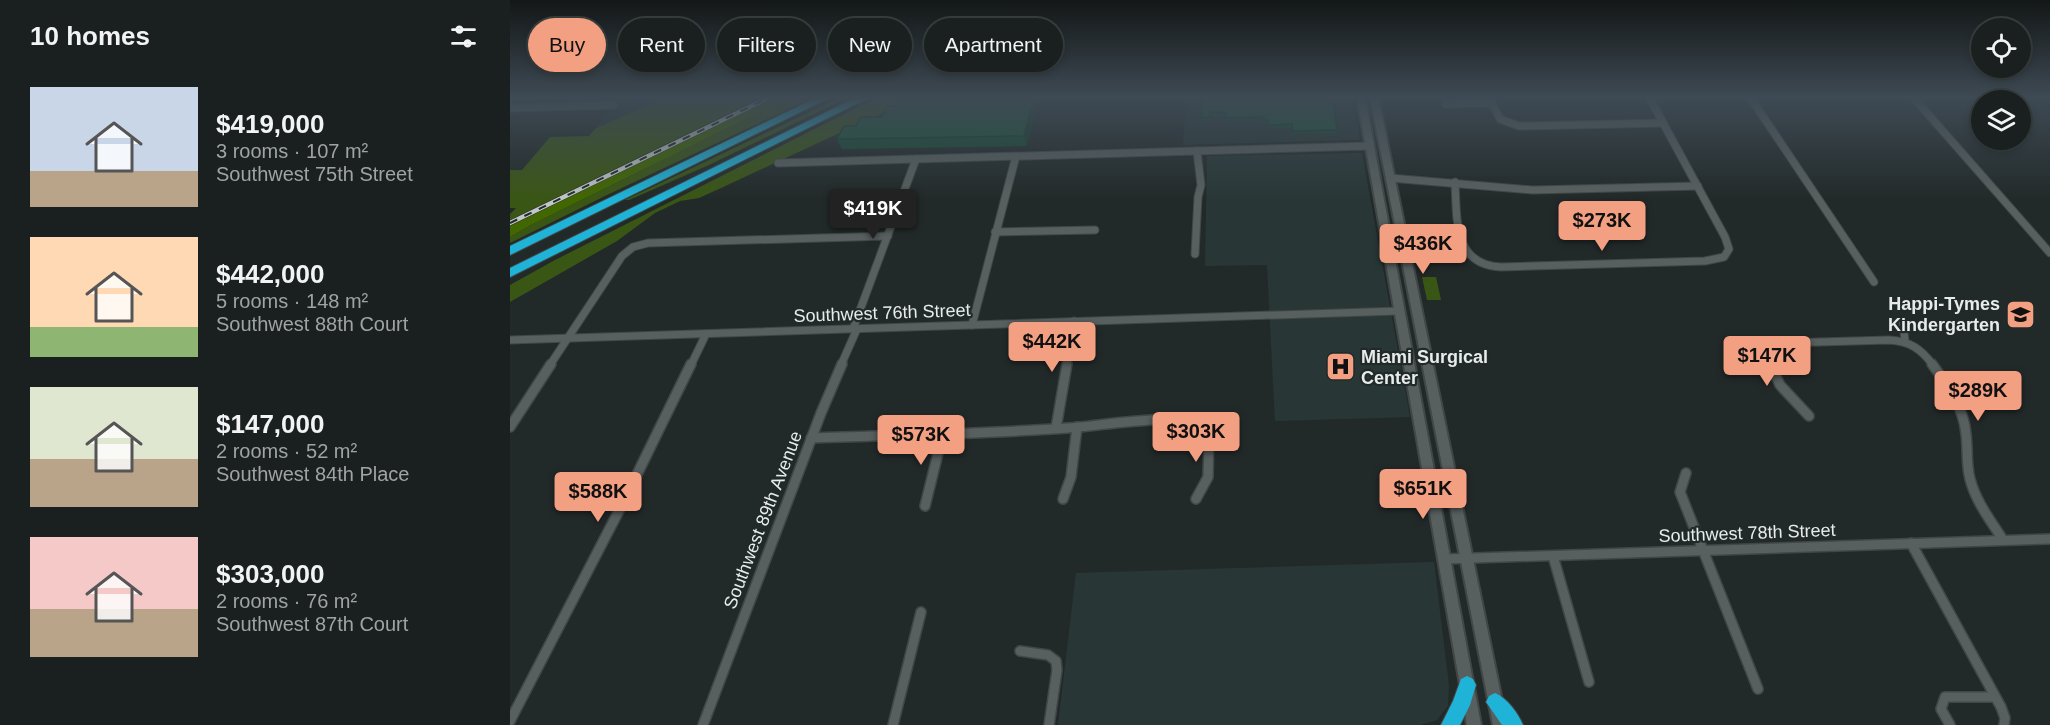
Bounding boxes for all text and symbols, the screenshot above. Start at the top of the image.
chip: Buy [528,18,606,72]
chip: Rent [618,18,705,72]
chip: Filters [717,18,816,72]
chip: New [828,18,912,72]
chip: Apartment [924,18,1063,72]
map controls [1971,18,2031,150]
button: locate [1971,18,2031,78]
icon: filters [447,20,480,53]
text: 10 homes [30,21,150,51]
button: layers [1971,90,2031,150]
text: $419,000 [216,109,324,139]
icon: home [78,111,150,183]
text: 3 rooms · 107 m² [216,140,368,162]
text: Southwest 75th Street [216,163,413,185]
pin: $419K [831,189,915,240]
text: $419K [844,197,902,219]
pin: $273K [1560,201,1644,252]
text: $273K [1573,209,1631,231]
pin: $436K [1381,224,1465,275]
text: $436K [1394,232,1452,254]
text: $442,000 [216,259,324,289]
icon: home [78,261,150,333]
text: 5 rooms · 148 m² [216,290,368,312]
place label: Happi-Tymes Kindergarten [1888,294,2000,335]
school or university icon: Happi-Tymes Kindergarten [2005,298,2037,330]
street label: Southwest 76th Street [793,300,971,326]
text: Southwest 88th Court [216,313,408,335]
pin: $442K [1010,322,1094,373]
text: $442K [1023,330,1081,352]
pin: $147K [1725,336,1809,387]
text: $147K [1738,344,1796,366]
place label: Miami Surgical Center [1361,347,1488,388]
hospital icon: Miami Surgical Center [1324,351,1356,383]
pin: $289K [1936,371,2020,422]
text: $289K [1949,379,2007,401]
text: $147,000 [216,409,324,439]
icon: home [78,411,150,483]
pin: $303K [1154,412,1238,463]
pin: $573K [879,415,963,466]
text: $303K [1167,420,1225,442]
text: $573K [892,423,950,445]
street label: Southwest 89th Avenue [720,428,806,612]
text: 2 rooms · 52 m² [216,440,357,462]
text: Southwest 84th Place [216,463,409,485]
pin: $651K [1381,469,1465,520]
pin: $588K [556,472,640,523]
text: $651K [1394,477,1452,499]
text: $588K [569,480,627,502]
street label: Southwest 78th Street [1658,520,1836,546]
text: $303,000 [216,559,324,589]
icon: home [78,561,150,633]
text: 2 rooms · 76 m² [216,590,357,612]
text: Southwest 87th Court [216,613,408,635]

